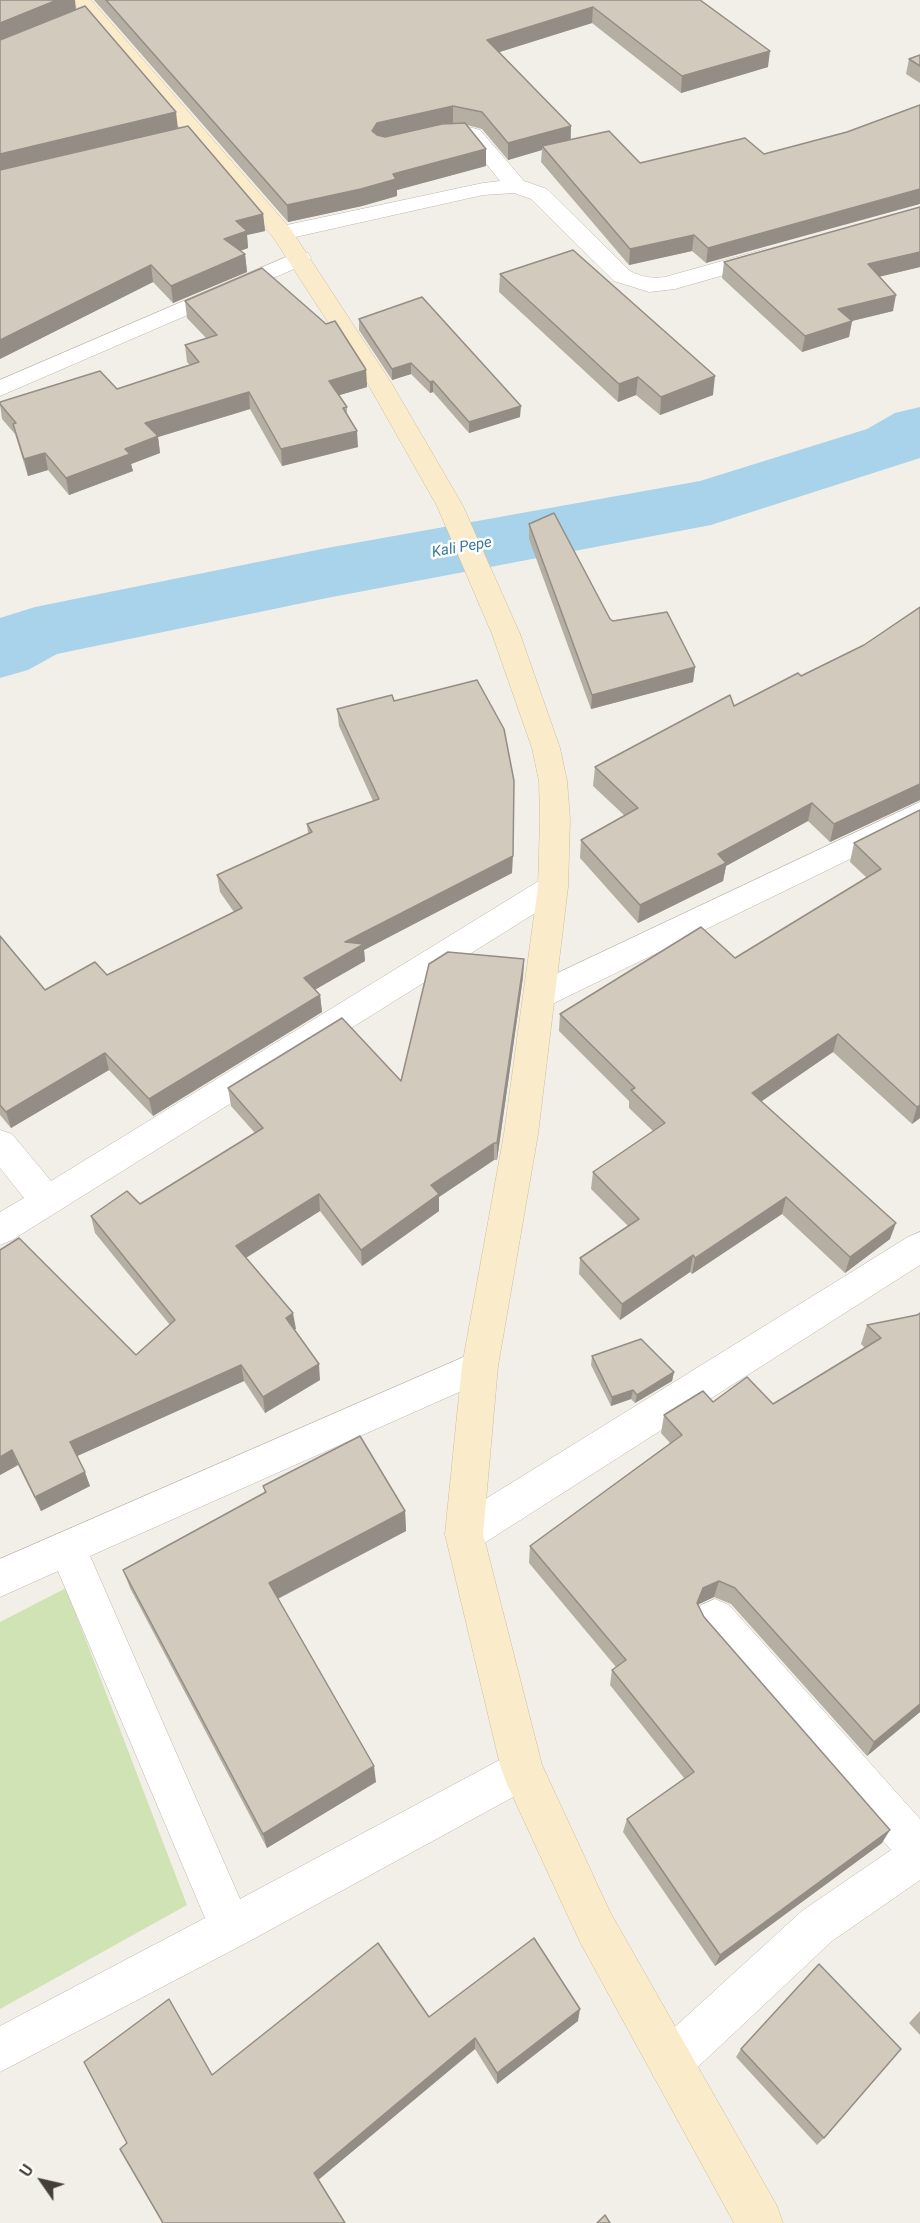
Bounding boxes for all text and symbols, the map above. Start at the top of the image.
water label: Kali Pepe [431,534,493,562]
north arrow [12,2151,72,2211]
text: U [16,2161,37,2180]

